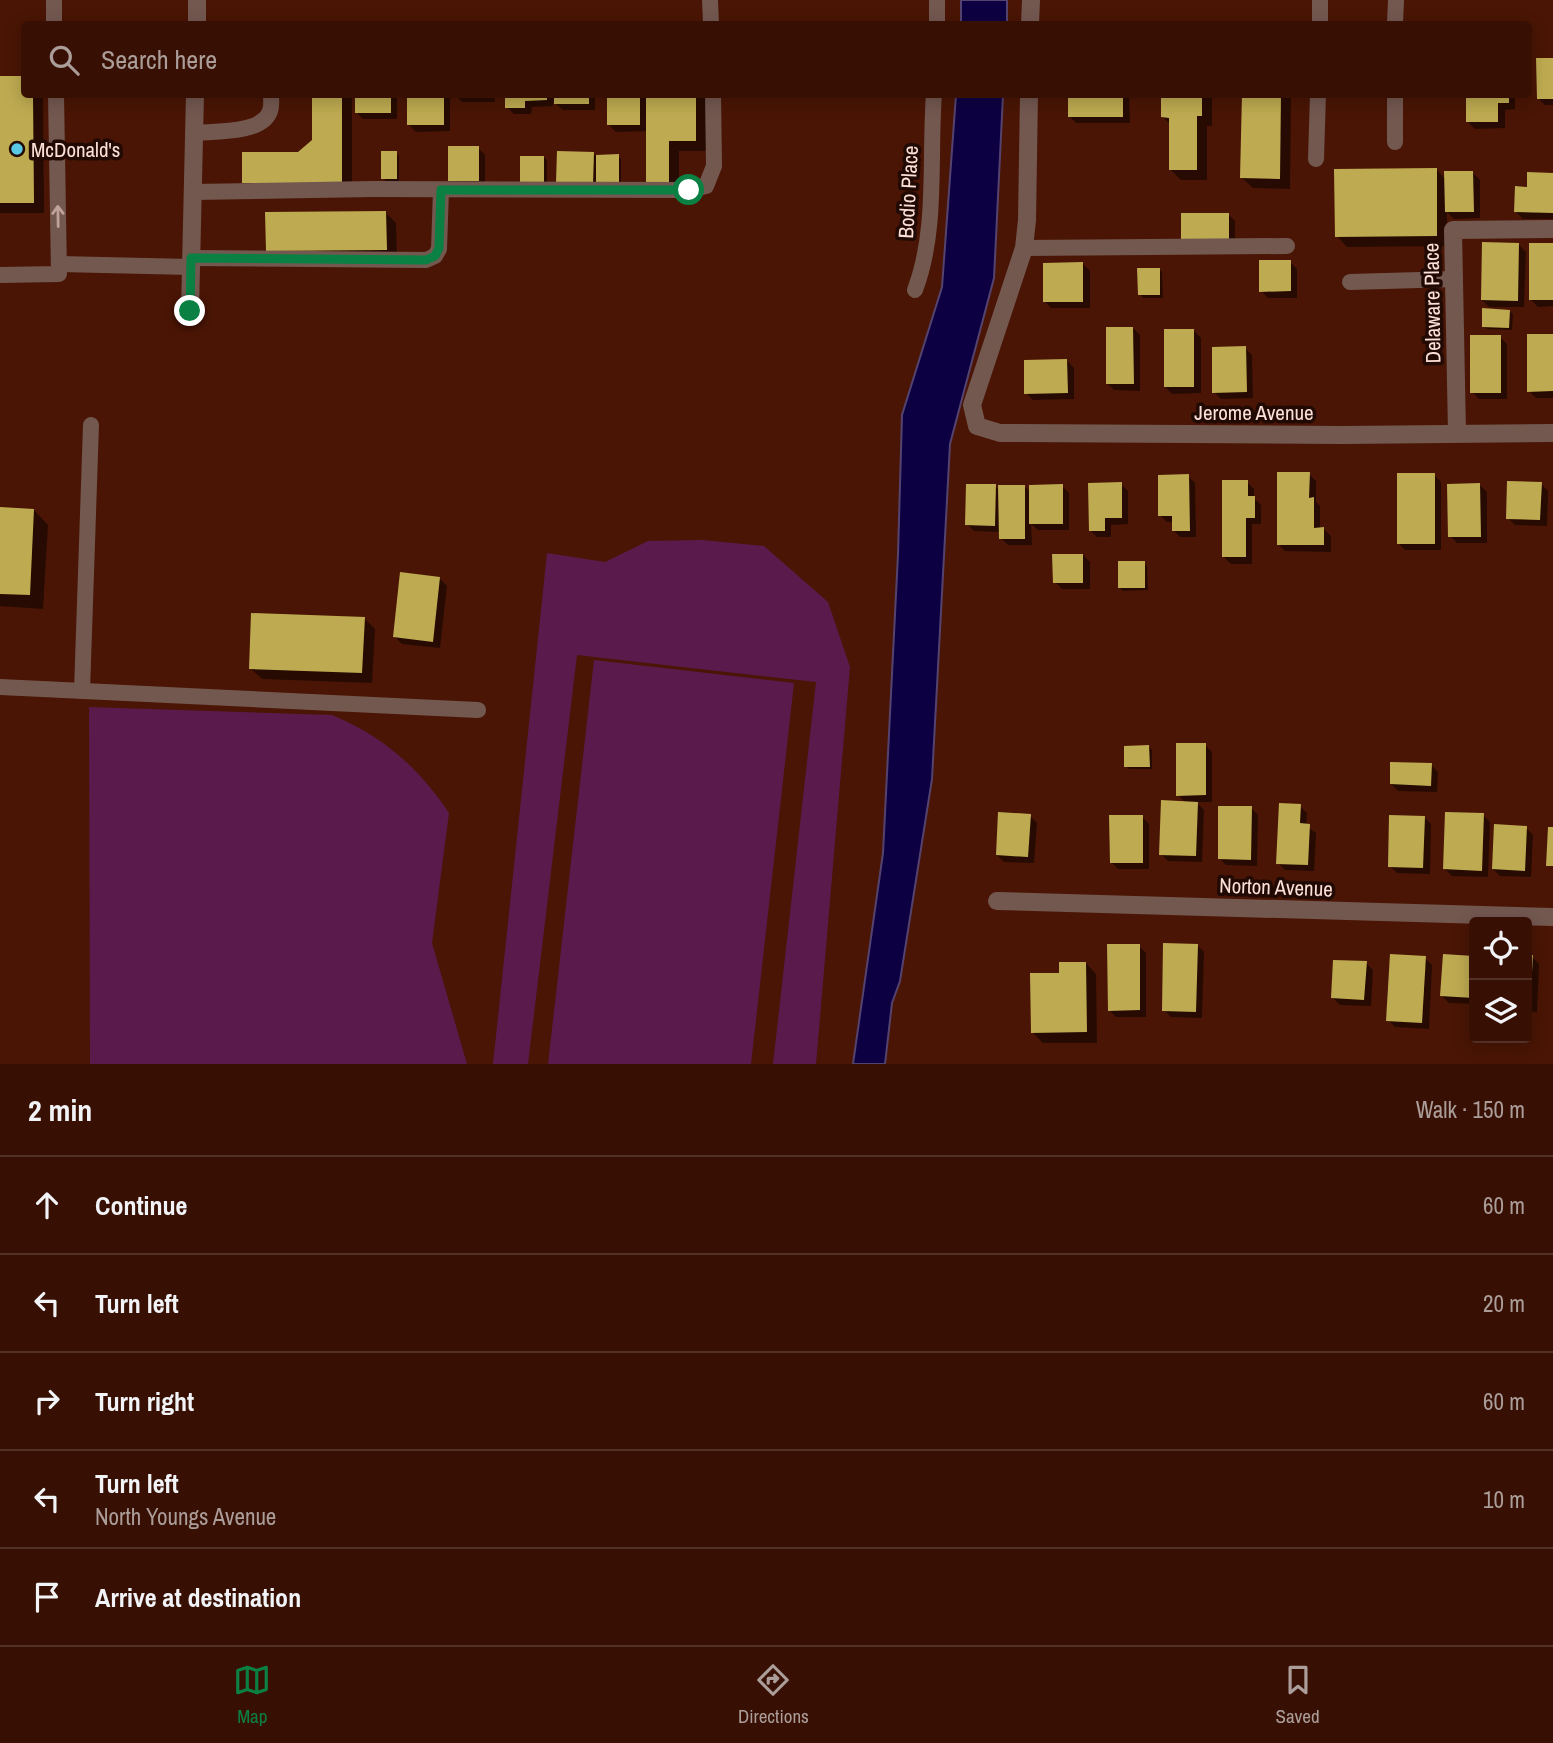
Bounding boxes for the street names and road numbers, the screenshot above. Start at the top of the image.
street label: Bodio Place [891,145,925,239]
street label: Delaware Place [1416,242,1448,364]
street label: Jerome Avenue [1194,398,1314,427]
street label: Norton Avenue [1219,871,1333,903]

